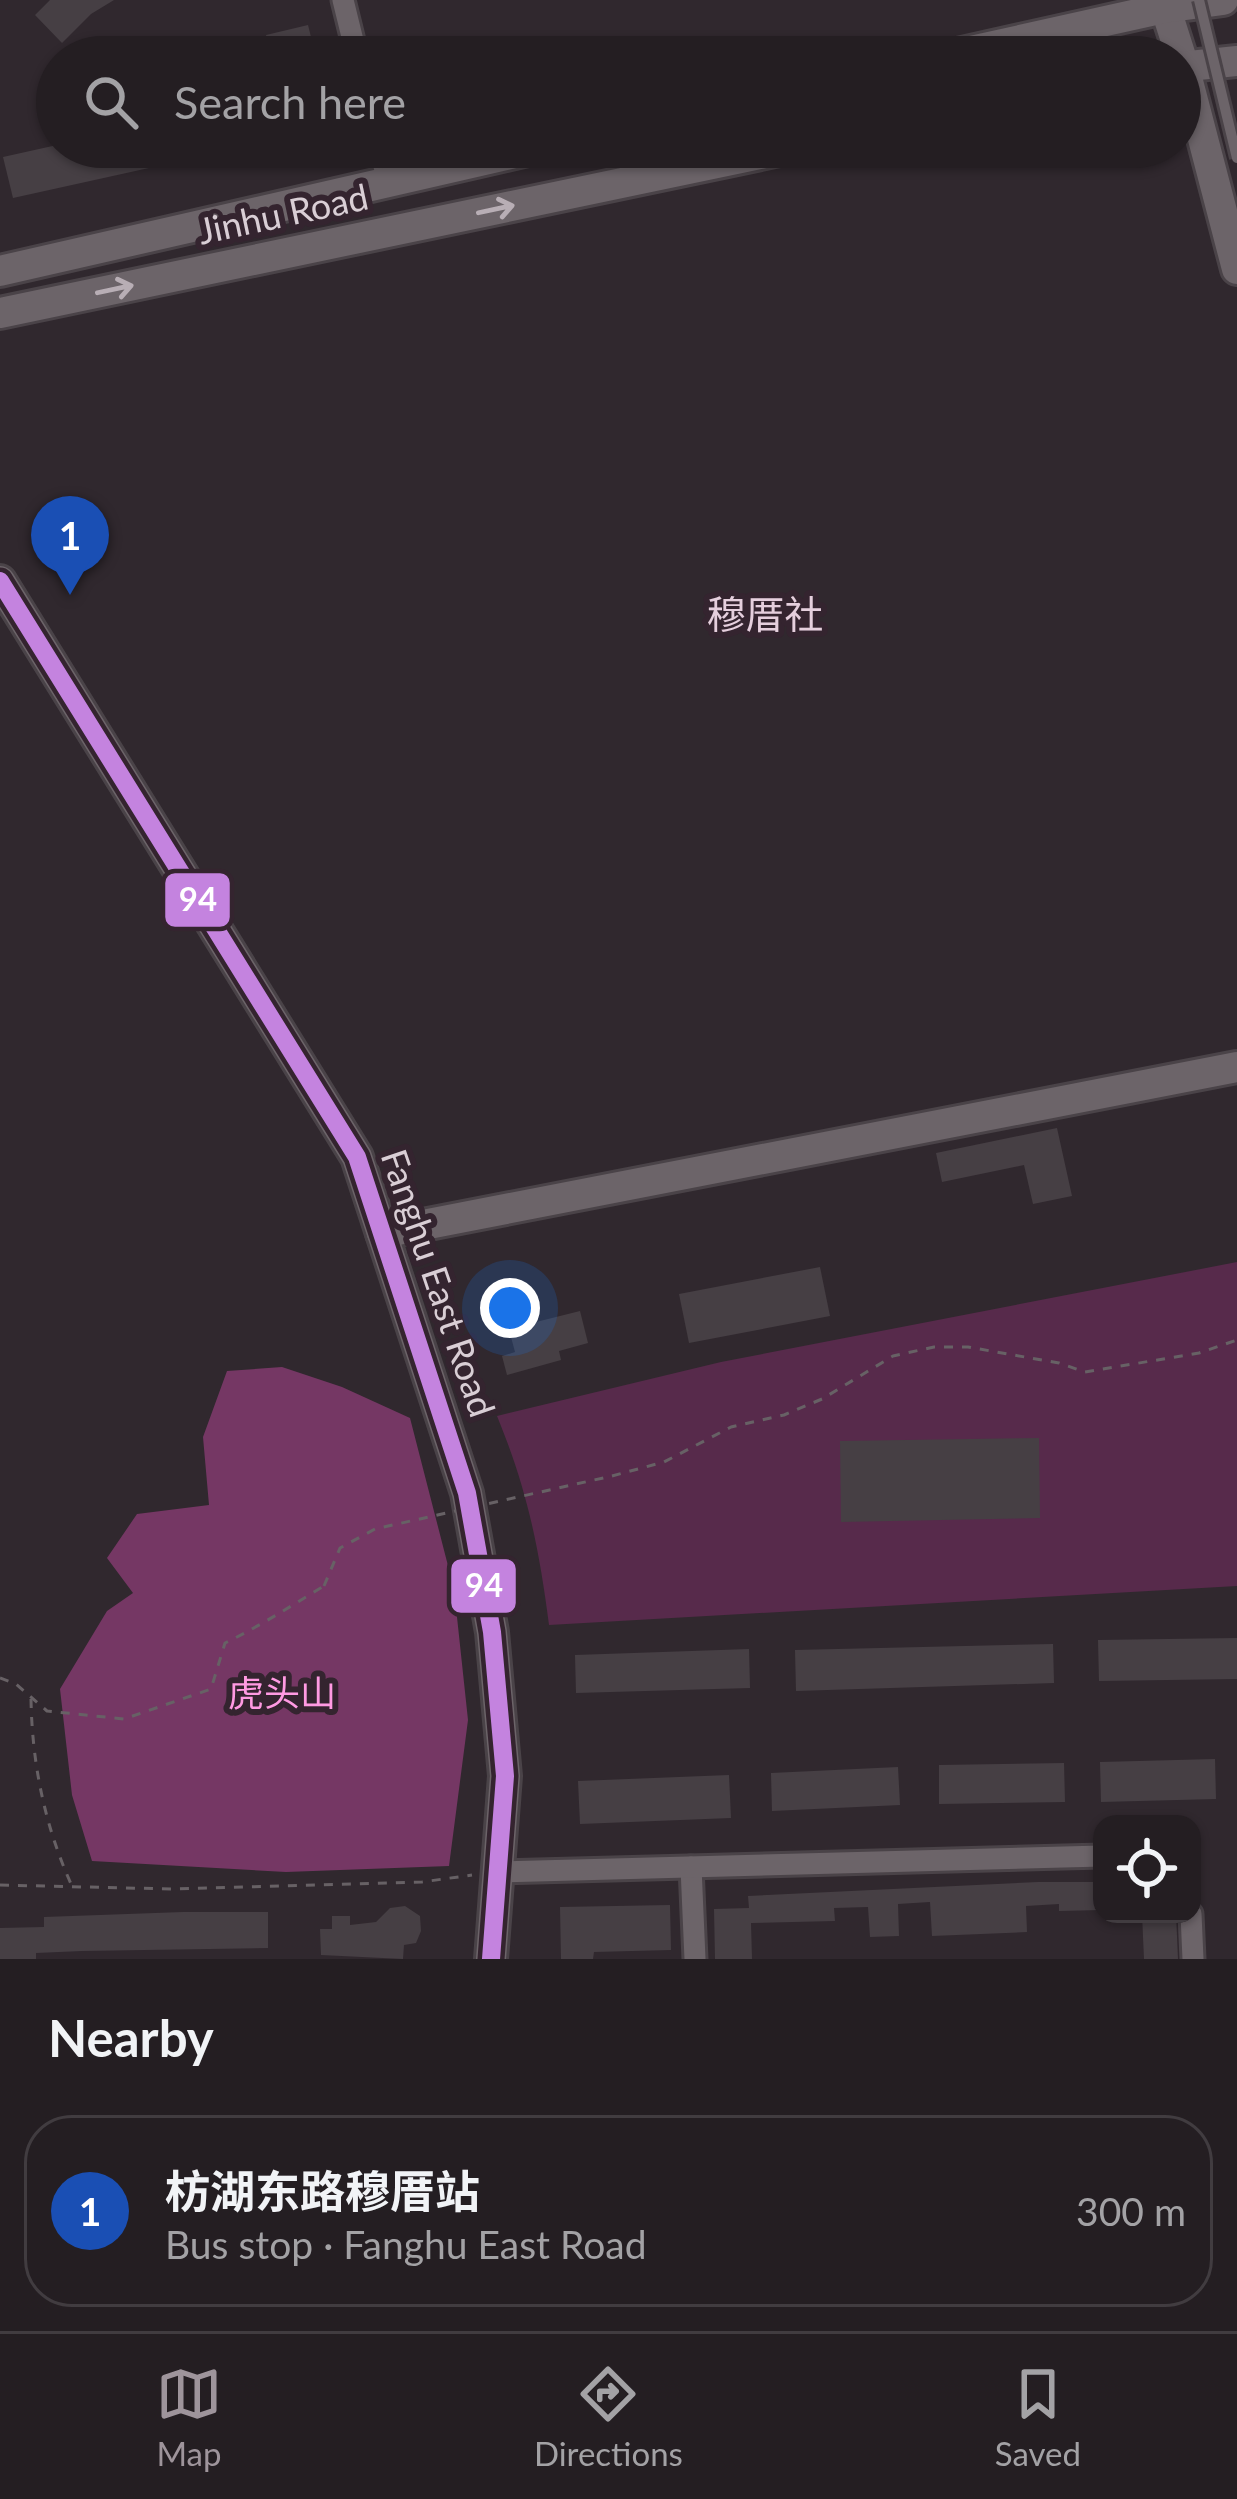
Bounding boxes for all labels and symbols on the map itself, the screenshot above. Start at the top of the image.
street label: Jinhu Road [194,174,372,253]
one-way arrow [476,197,515,219]
one-way arrow [95,276,133,299]
pin: 1 [31,496,109,595]
district label: 穆厝社 [706,591,824,637]
line badge: 94 [163,871,232,929]
text: 94 [179,878,217,918]
street label: Fanghu East Road [373,1143,505,1422]
your location [480,1278,540,1338]
line badge: 94 [449,1557,518,1615]
text: 94 [465,1564,503,1604]
park label: 虎头山 [228,1670,336,1714]

